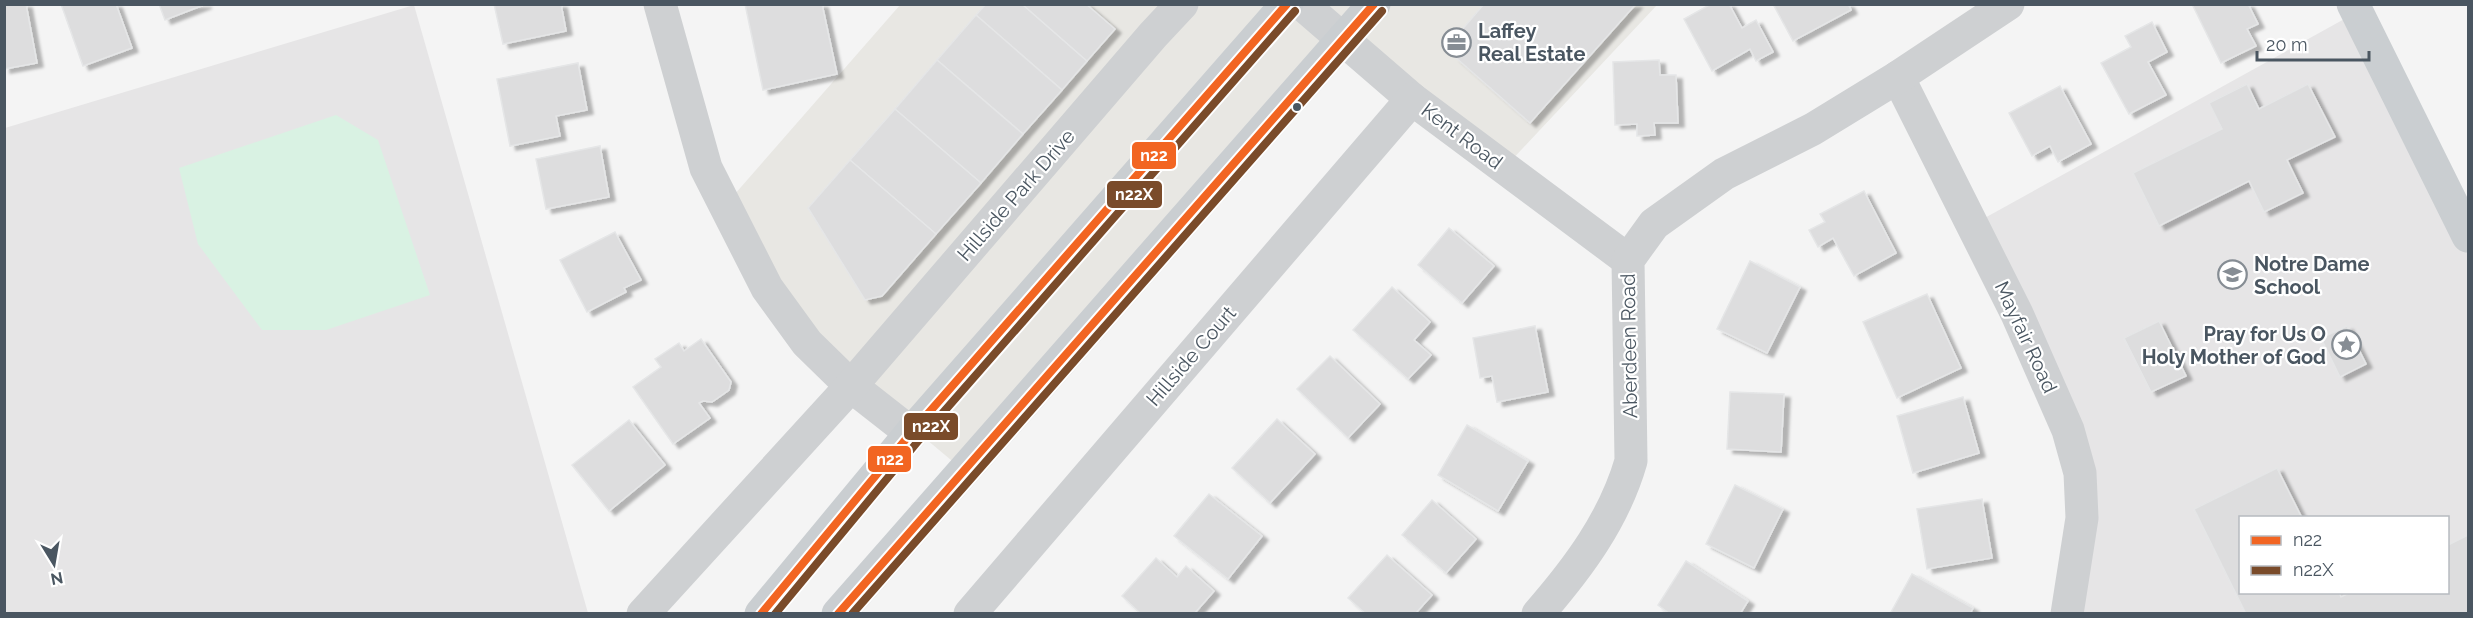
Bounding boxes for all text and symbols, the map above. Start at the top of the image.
place label: Laffey Real Estate [1478,19,1585,66]
scale bar [2257,24,2370,62]
office icon: Laffey Real Estate [1441,26,1473,58]
text: 20 m [2266,34,2308,55]
street label: Kent Road [1417,98,1507,174]
unlabelled marker [1291,101,1303,113]
street label: Hillside Park Drive [952,124,1080,266]
line badge: n22 [1131,141,1177,170]
text: n22 [1140,146,1168,165]
line badge: n22X [1106,180,1163,209]
text: n22X [1115,185,1154,204]
place label: Notre Dame School [2254,252,2369,299]
school or university icon: Notre Dame School [2217,259,2249,291]
street label: Aberdeen Road [1616,273,1642,419]
street label: Mayfair Road [1990,277,2062,397]
street label: Hillside Court [1141,301,1241,411]
place label: Pray for Us O Holy Mother of God [2142,322,2326,369]
place icon: Pray for Us O Holy Mother of God [2331,329,2363,361]
line badge: n22X [903,412,959,441]
text: n22X [912,417,951,436]
line badge: n22 [867,445,912,473]
text: n22 [876,450,904,469]
legend [2239,516,2449,594]
text: n22 [2293,529,2322,550]
north arrow [24,534,84,594]
text: n22X [2293,559,2334,580]
text: N [49,568,65,589]

